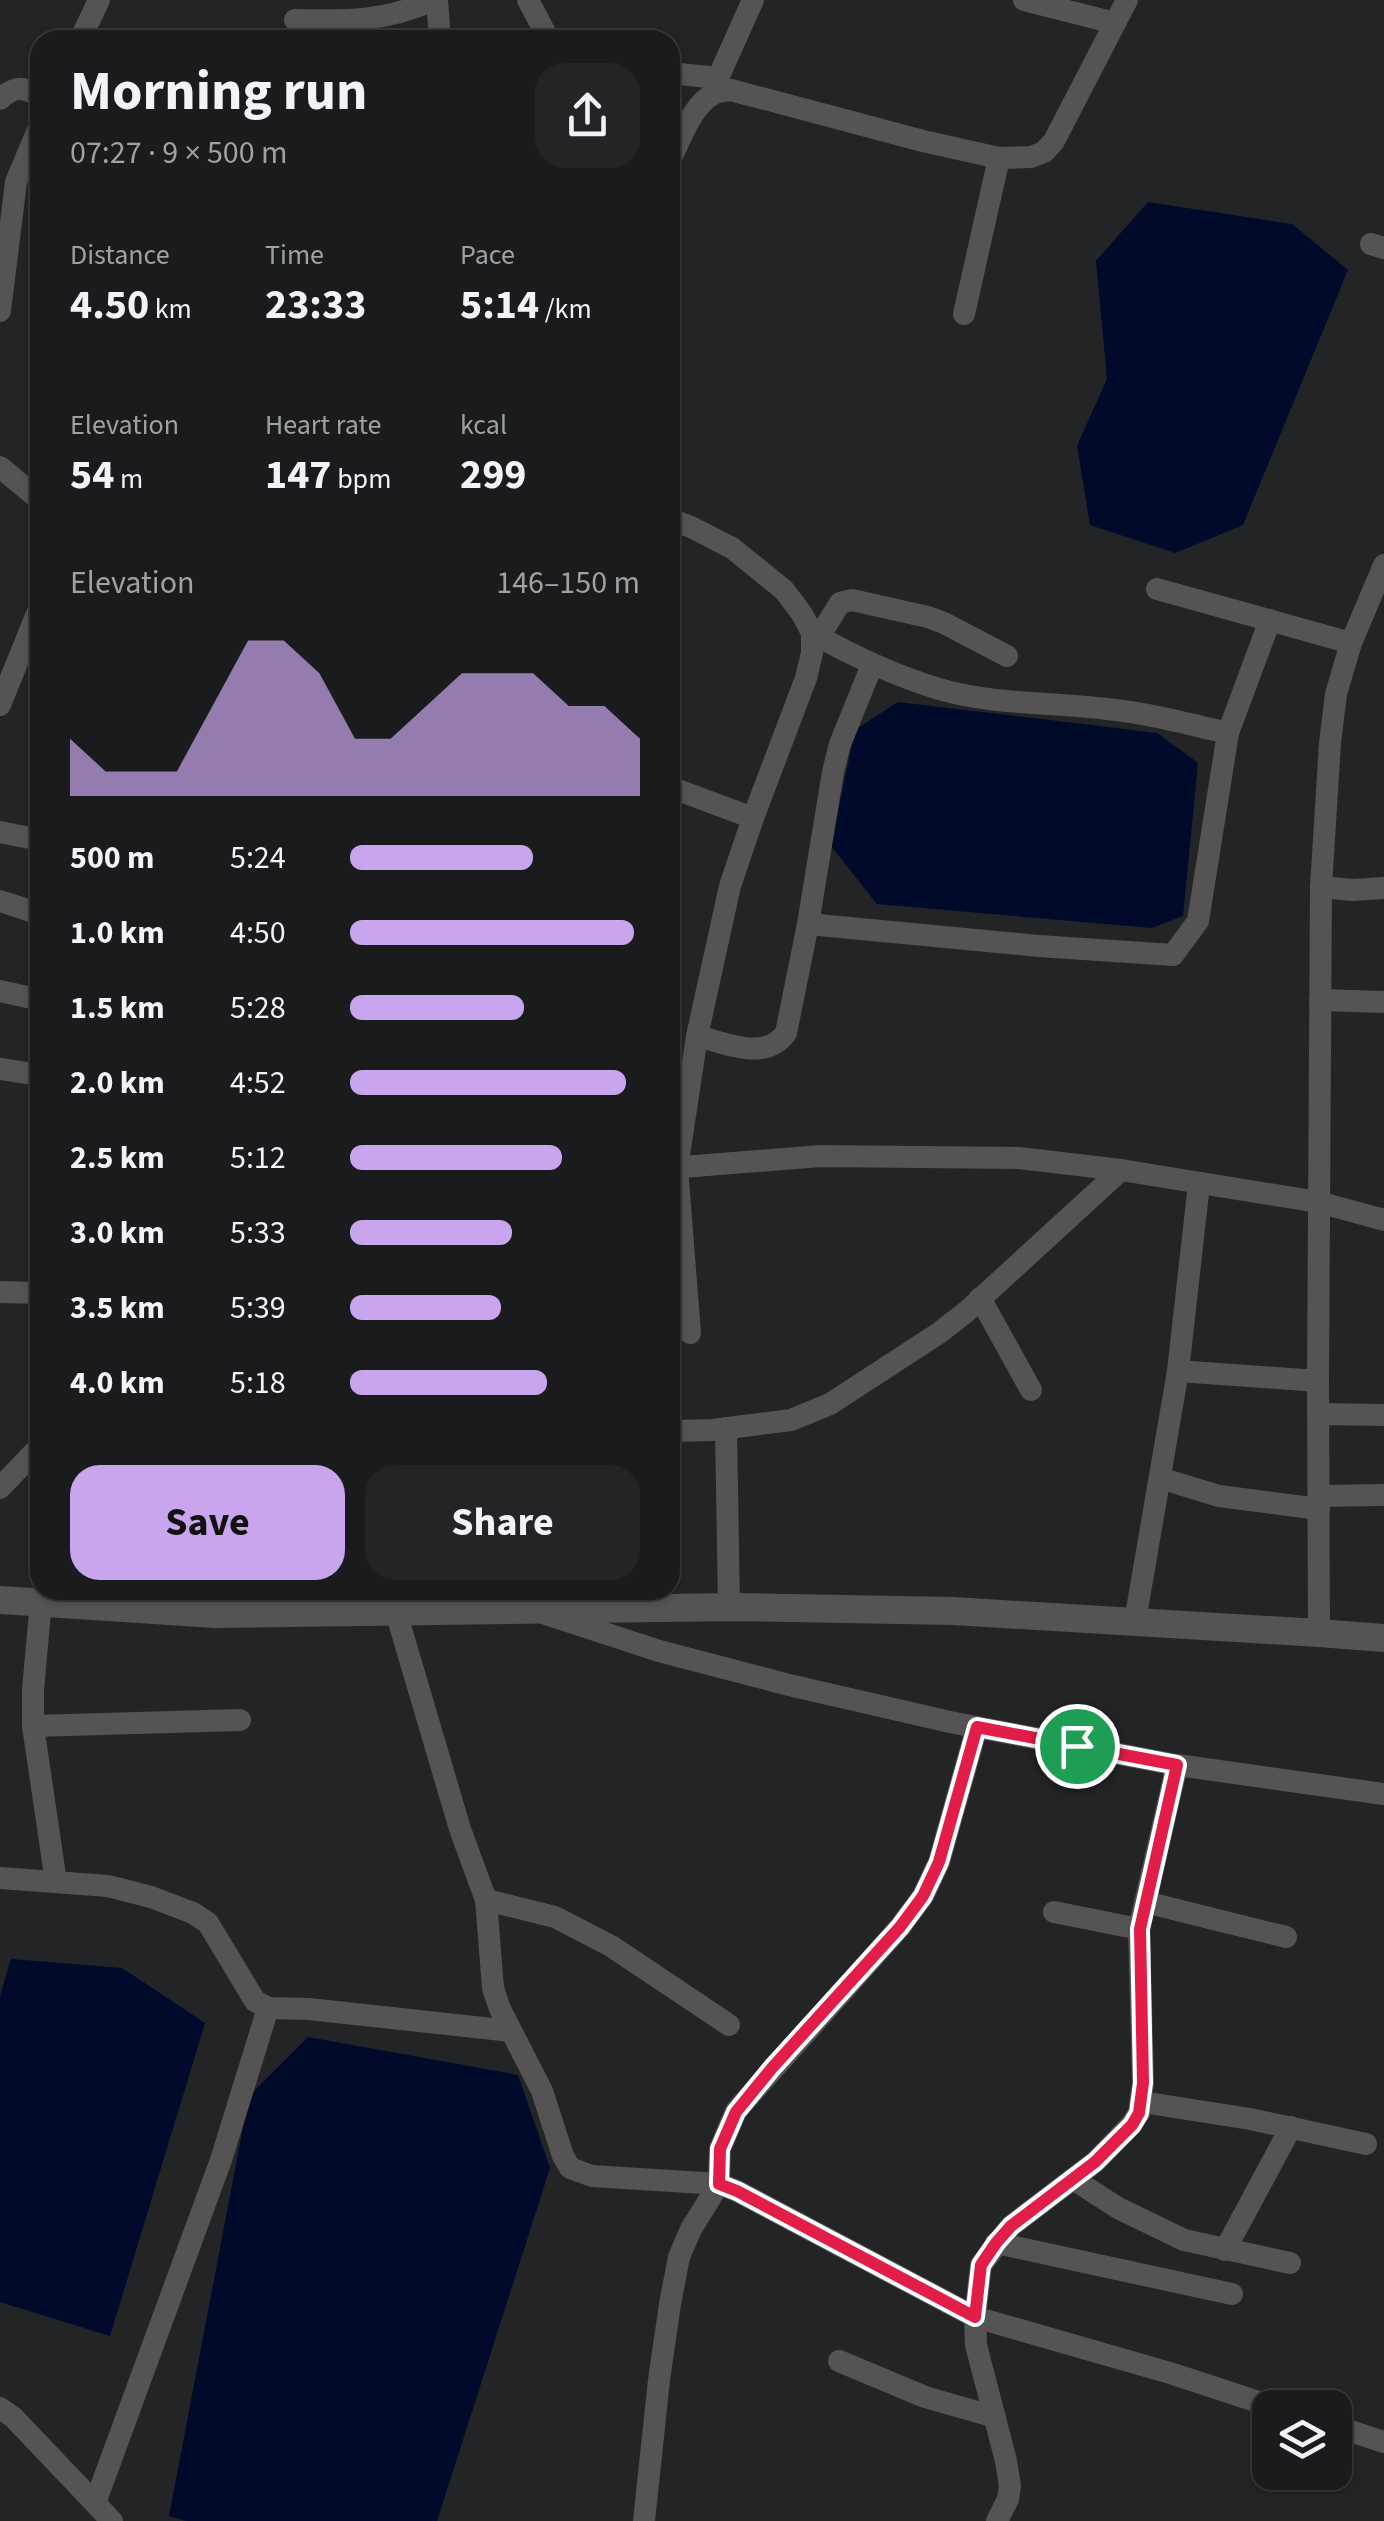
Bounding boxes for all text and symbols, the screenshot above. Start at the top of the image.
text: Morning run [70,53,367,131]
button: share [535,63,640,168]
text: 07:27 · 9 × 500 m [70,130,288,176]
text: Distance [70,235,170,275]
text: Time [265,235,324,275]
text: Pace [460,235,515,275]
text: 4.50 [70,275,149,335]
text: 23:33 [265,275,366,335]
text: 5:14 [460,275,539,335]
text: km [149,289,192,329]
text: /km [539,289,592,329]
text: Elevation [70,405,179,445]
text: Heart rate [265,405,381,445]
text: kcal [460,405,507,445]
text: 54 [70,445,114,505]
text: 147 [265,445,332,505]
text: 299 [460,445,527,505]
text: m [114,459,143,499]
text: bpm [332,459,391,499]
text: Elevation [70,560,195,606]
text: 146–150 m [496,560,640,606]
text: 500 m [70,835,155,881]
text: 5:24 [230,835,286,881]
text: 1.0 km [70,910,165,956]
text: 4:50 [230,910,286,956]
text: 1.5 km [70,985,165,1031]
text: 5:28 [230,985,286,1031]
text: 2.0 km [70,1060,165,1106]
text: 4:52 [230,1060,286,1106]
text: 2.5 km [70,1135,165,1181]
text: 5:12 [230,1135,286,1181]
text: 3.0 km [70,1210,165,1256]
text: 5:33 [230,1210,286,1256]
text: 3.5 km [70,1285,165,1331]
text: 5:39 [230,1285,286,1331]
text: 4.0 km [70,1360,165,1406]
text: 5:18 [230,1360,286,1406]
button: Save [70,1465,345,1580]
button: Share [365,1465,640,1580]
pin [1035,1704,1120,1789]
icon: arrive [1050,1719,1105,1774]
map controls [1252,2390,1352,2490]
button: layers [1252,2390,1352,2490]

